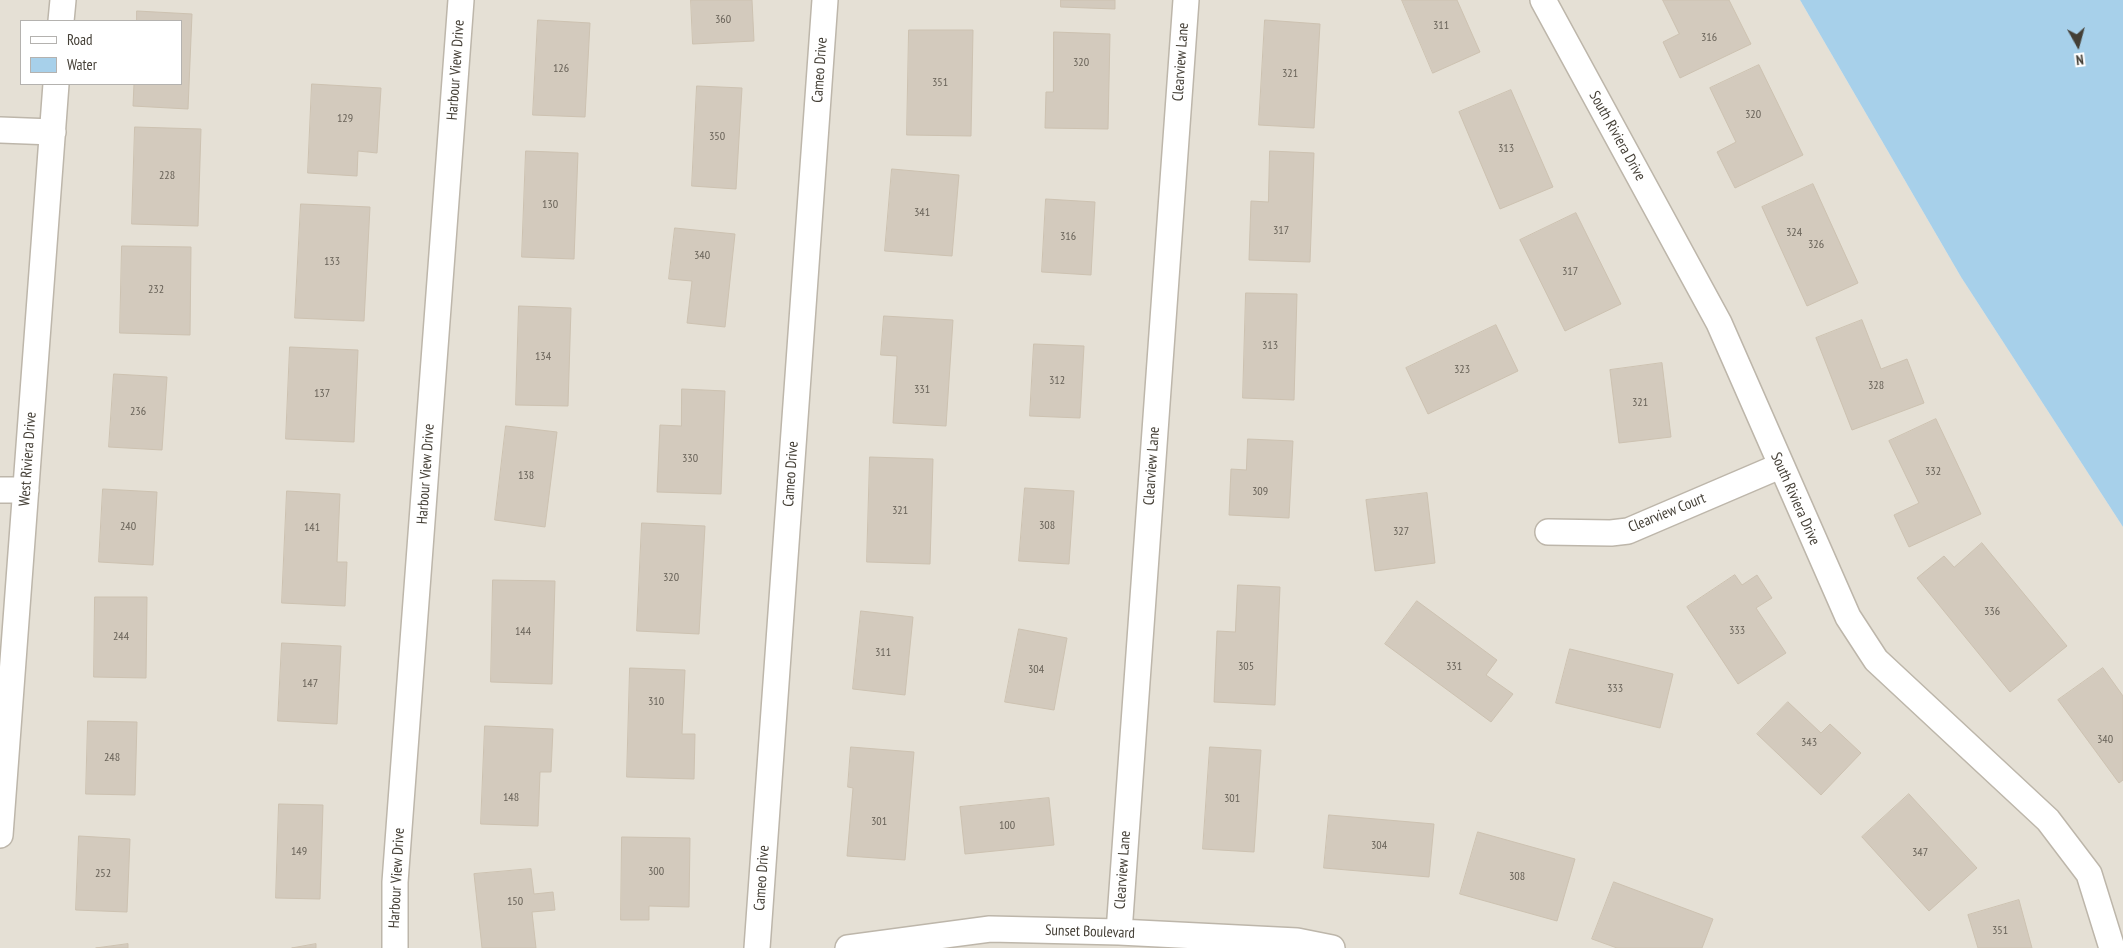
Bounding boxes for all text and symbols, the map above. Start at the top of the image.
house number: 360 [715,13,731,27]
street label: Harbour View Drive [444,19,468,121]
house number: 311 [1433,19,1449,33]
legend [20,20,182,85]
north arrow [2053,20,2103,70]
street label: Clearview Lane [1169,22,1193,102]
text: Road [67,30,93,49]
house number: 316 [1701,31,1717,45]
street label: Cameo Drive [809,37,831,103]
text: N [2075,50,2085,69]
text: Water [67,55,97,74]
house number: 320 [1073,56,1089,70]
house number: 126 [553,62,569,76]
house number: 321 [1282,67,1298,81]
house number: 351 [932,76,948,90]
street label: South Riviera Drive [1585,88,1649,184]
house number: 320 [1745,108,1761,122]
house number: 129 [337,112,353,126]
house number: 350 [709,130,725,144]
house number: 313 [1498,142,1514,156]
house number: 228 [159,169,175,183]
house number: 130 [542,198,558,212]
house number: 341 [914,206,930,220]
house number: 317 [1273,224,1289,238]
house number: 324 [1786,226,1802,240]
house number: 316 [1060,230,1076,244]
house number: 326 [1808,238,1824,252]
house number: 340 [694,249,710,263]
house number: 133 [324,255,340,269]
house number: 317 [1562,265,1578,279]
house number: 232 [148,283,164,297]
house number: 313 [1262,339,1278,353]
house number: 134 [535,350,551,364]
house number: 323 [1454,363,1470,377]
house number: 312 [1049,374,1065,388]
house number: 328 [1868,379,1884,393]
house number: 331 [914,383,930,397]
house number: 137 [314,387,330,401]
house number: 321 [1632,396,1648,410]
house number: 236 [130,405,146,419]
street label: West Riviera Drive [16,411,40,507]
street label: Harbour View Drive [414,423,438,525]
street label: Clearview Lane [1140,426,1164,506]
street label: Cameo Drive [780,441,802,507]
street label: South Riviera Drive [1767,450,1823,548]
house number: 330 [682,452,698,466]
house number: 332 [1925,465,1941,479]
house number: 138 [518,469,534,483]
house number: 309 [1252,485,1268,499]
street label: Clearview Court [1626,489,1708,537]
house number: 321 [892,504,908,518]
house number: 308 [1039,519,1055,533]
house number: 240 [120,520,136,534]
house number: 141 [304,521,320,535]
house number: 327 [1393,525,1409,539]
house number: 320 [663,571,679,585]
house number: 336 [1984,605,2000,619]
house number: 333 [1729,624,1745,638]
house number: 144 [515,625,531,639]
house number: 244 [113,630,129,644]
house number: 311 [875,646,891,660]
house number: 305 [1238,660,1254,674]
house number: 331 [1446,660,1462,674]
house number: 304 [1028,663,1044,677]
house number: 147 [302,677,318,691]
house number: 333 [1607,682,1623,696]
house number: 310 [648,695,664,709]
house number: 340 [2097,733,2113,747]
house number: 343 [1801,736,1817,750]
house number: 248 [104,751,120,765]
house number: 148 [503,791,519,805]
house number: 301 [1224,792,1240,806]
house number: 301 [871,815,887,829]
house number: 100 [999,819,1015,833]
street label: Harbour View Drive [385,827,409,929]
street label: Clearview Lane [1111,830,1135,910]
house number: 304 [1371,839,1387,853]
house number: 149 [291,845,307,859]
street label: Cameo Drive [751,845,773,911]
house number: 347 [1912,846,1928,860]
house number: 300 [648,865,664,879]
house number: 252 [95,867,111,881]
house number: 308 [1509,870,1525,884]
house number: 150 [507,895,523,909]
street label: Sunset Boulevard [1045,921,1135,943]
house number: 351 [1992,924,2008,938]

